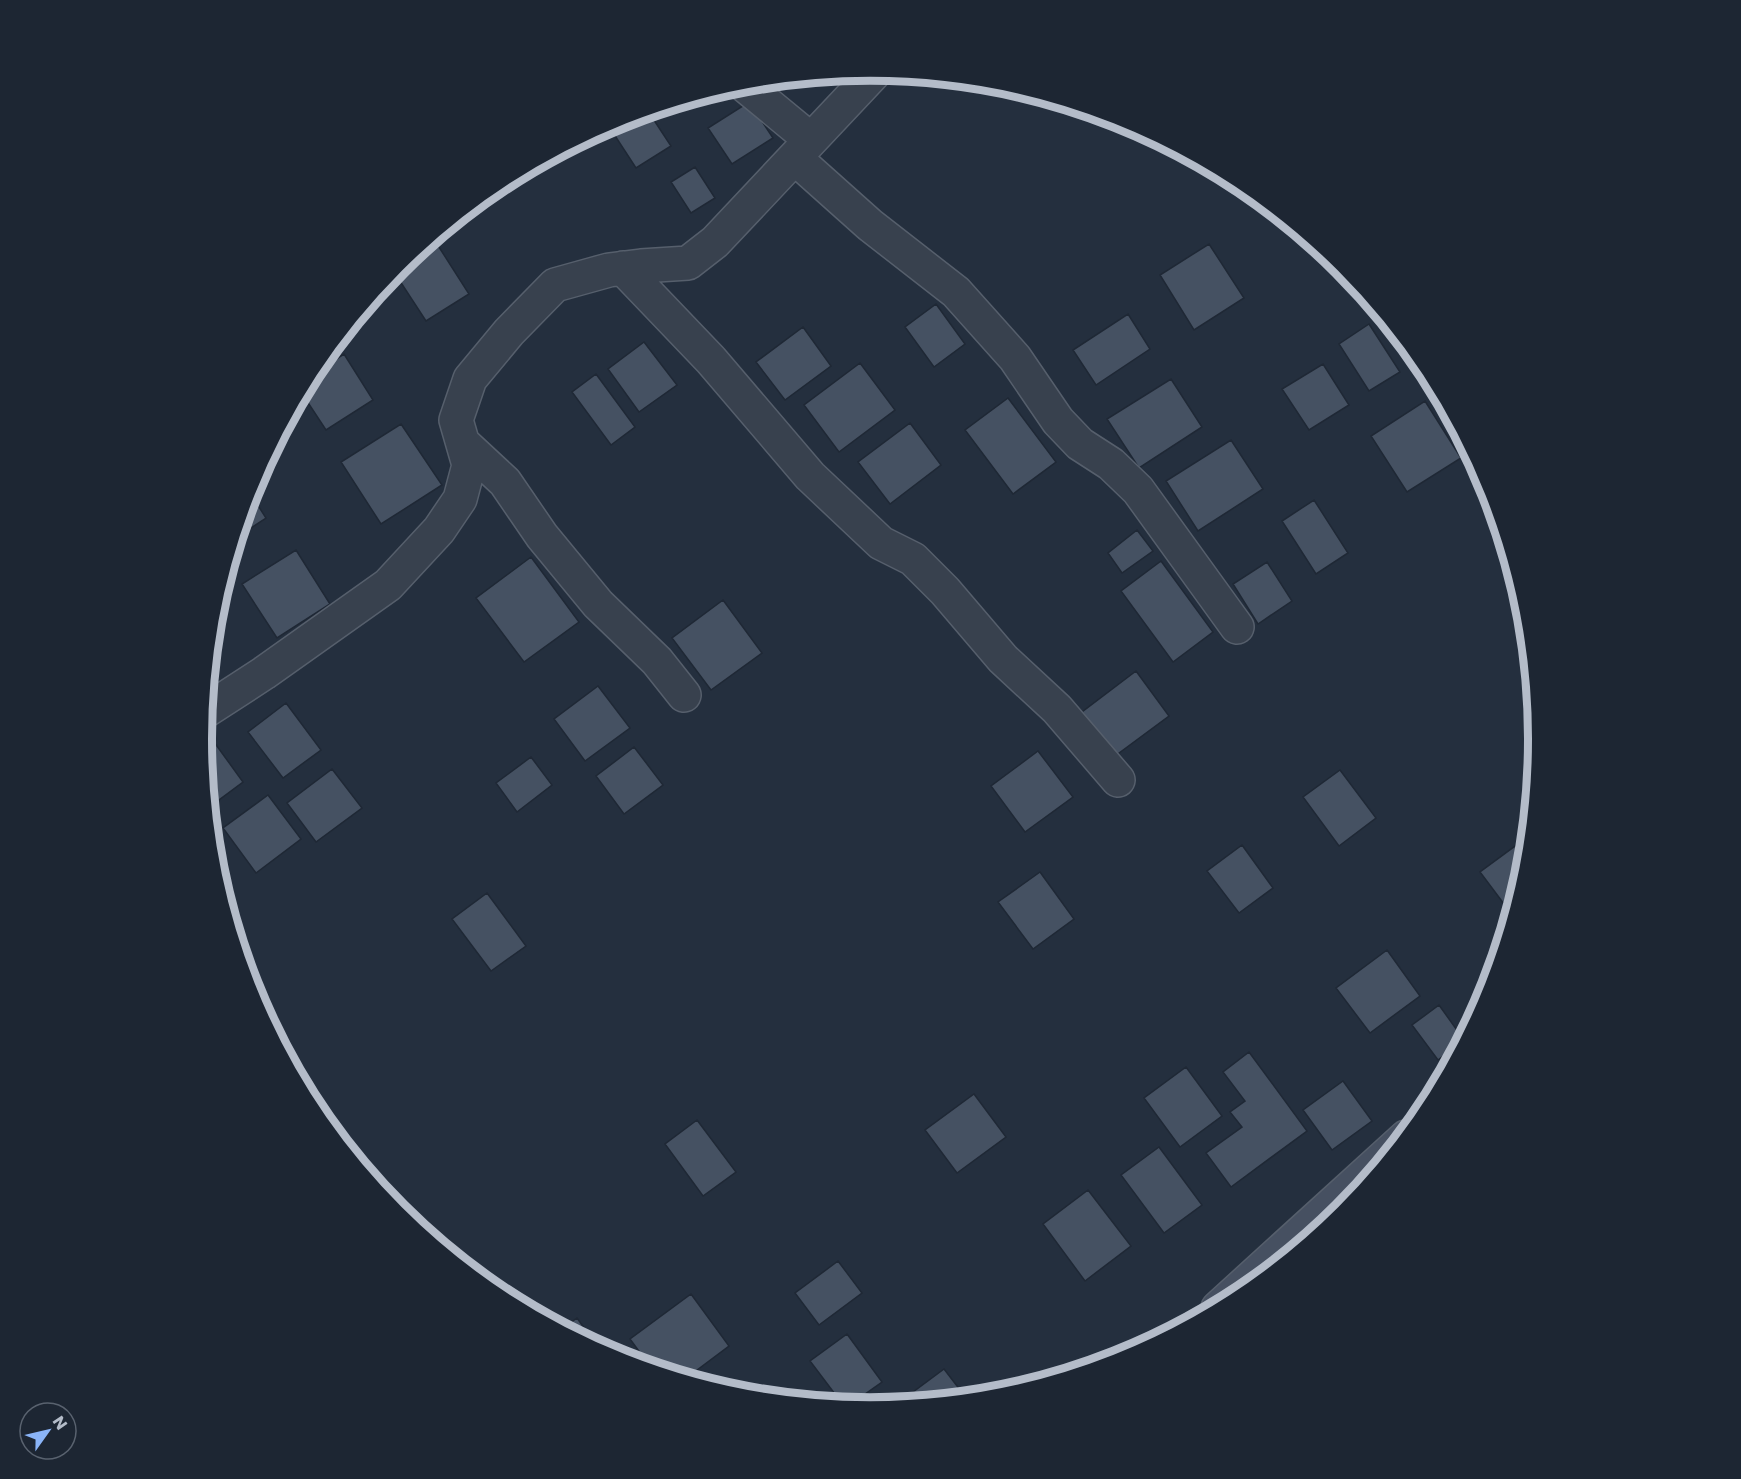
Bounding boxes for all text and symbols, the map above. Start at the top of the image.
north arrow [18,1401,78,1461]
text: N [47,1411,73,1434]

